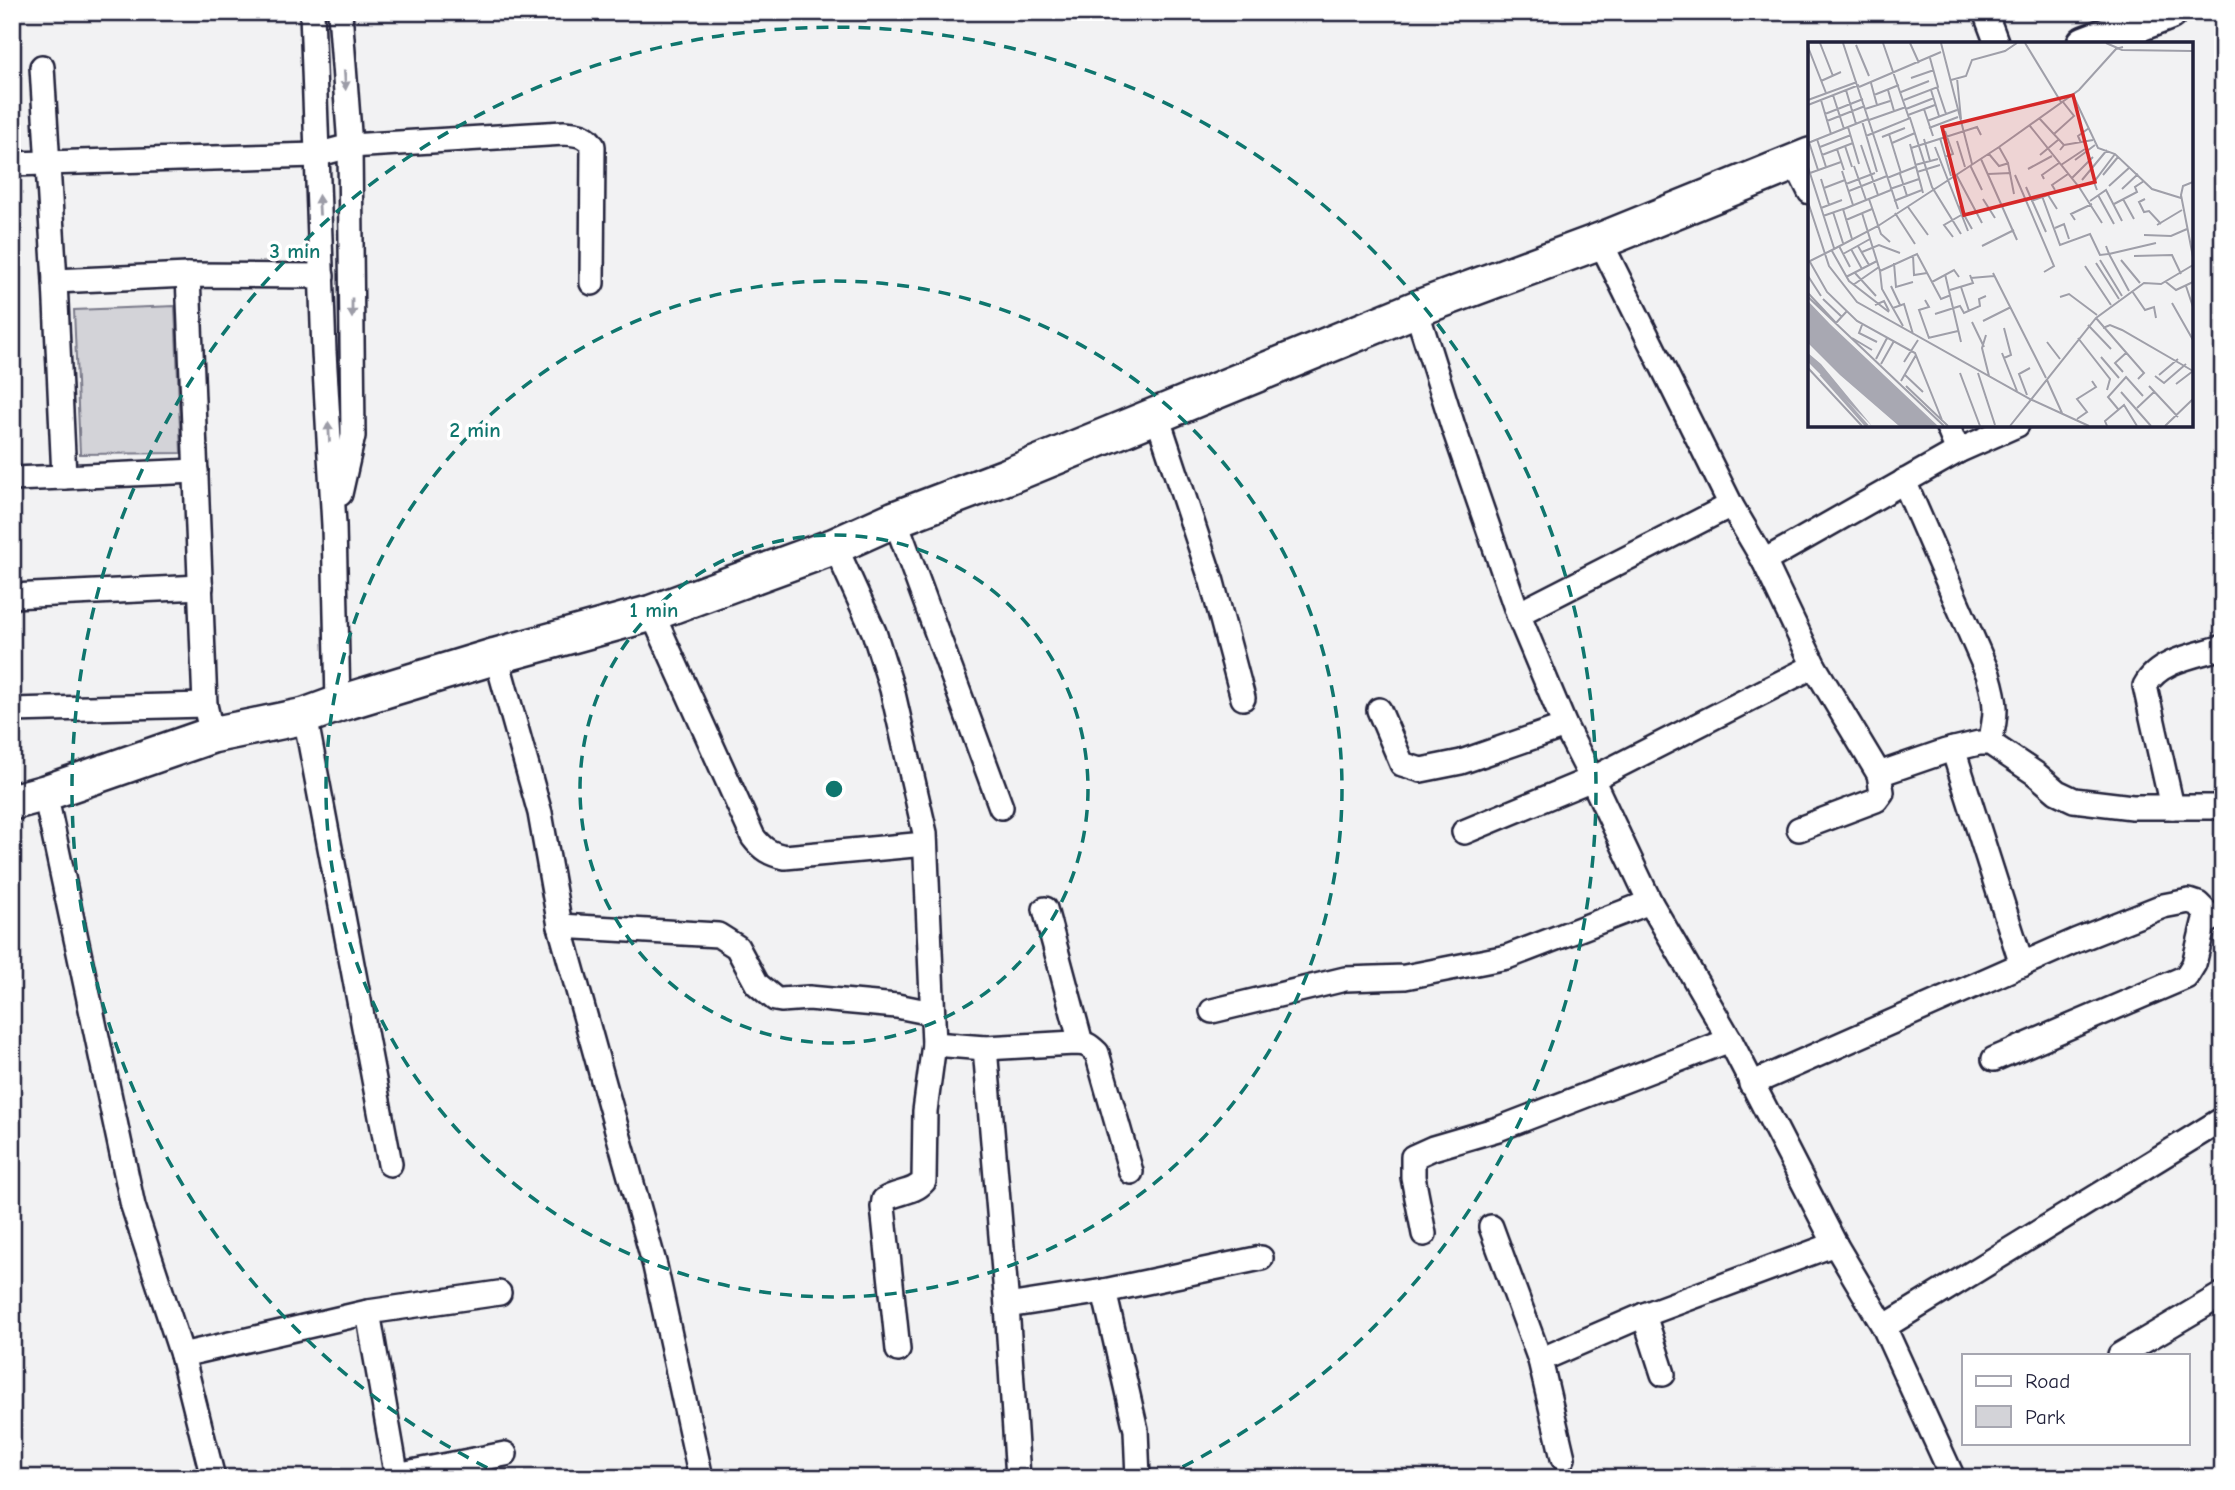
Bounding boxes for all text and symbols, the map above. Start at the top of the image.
inset map [1808,42,2193,427]
one-way arrow [340,70,351,92]
one-way arrow [313,194,324,216]
text: 3 min [269,239,321,263]
one-way arrow [346,297,358,319]
text: 2 min [449,418,501,442]
one-way arrow [323,421,334,443]
text: 1 min [630,598,678,622]
centre of rings [822,777,846,801]
legend [1962,1354,2190,1444]
text: Road [2025,1369,2070,1393]
text: Park [2025,1405,2065,1429]

